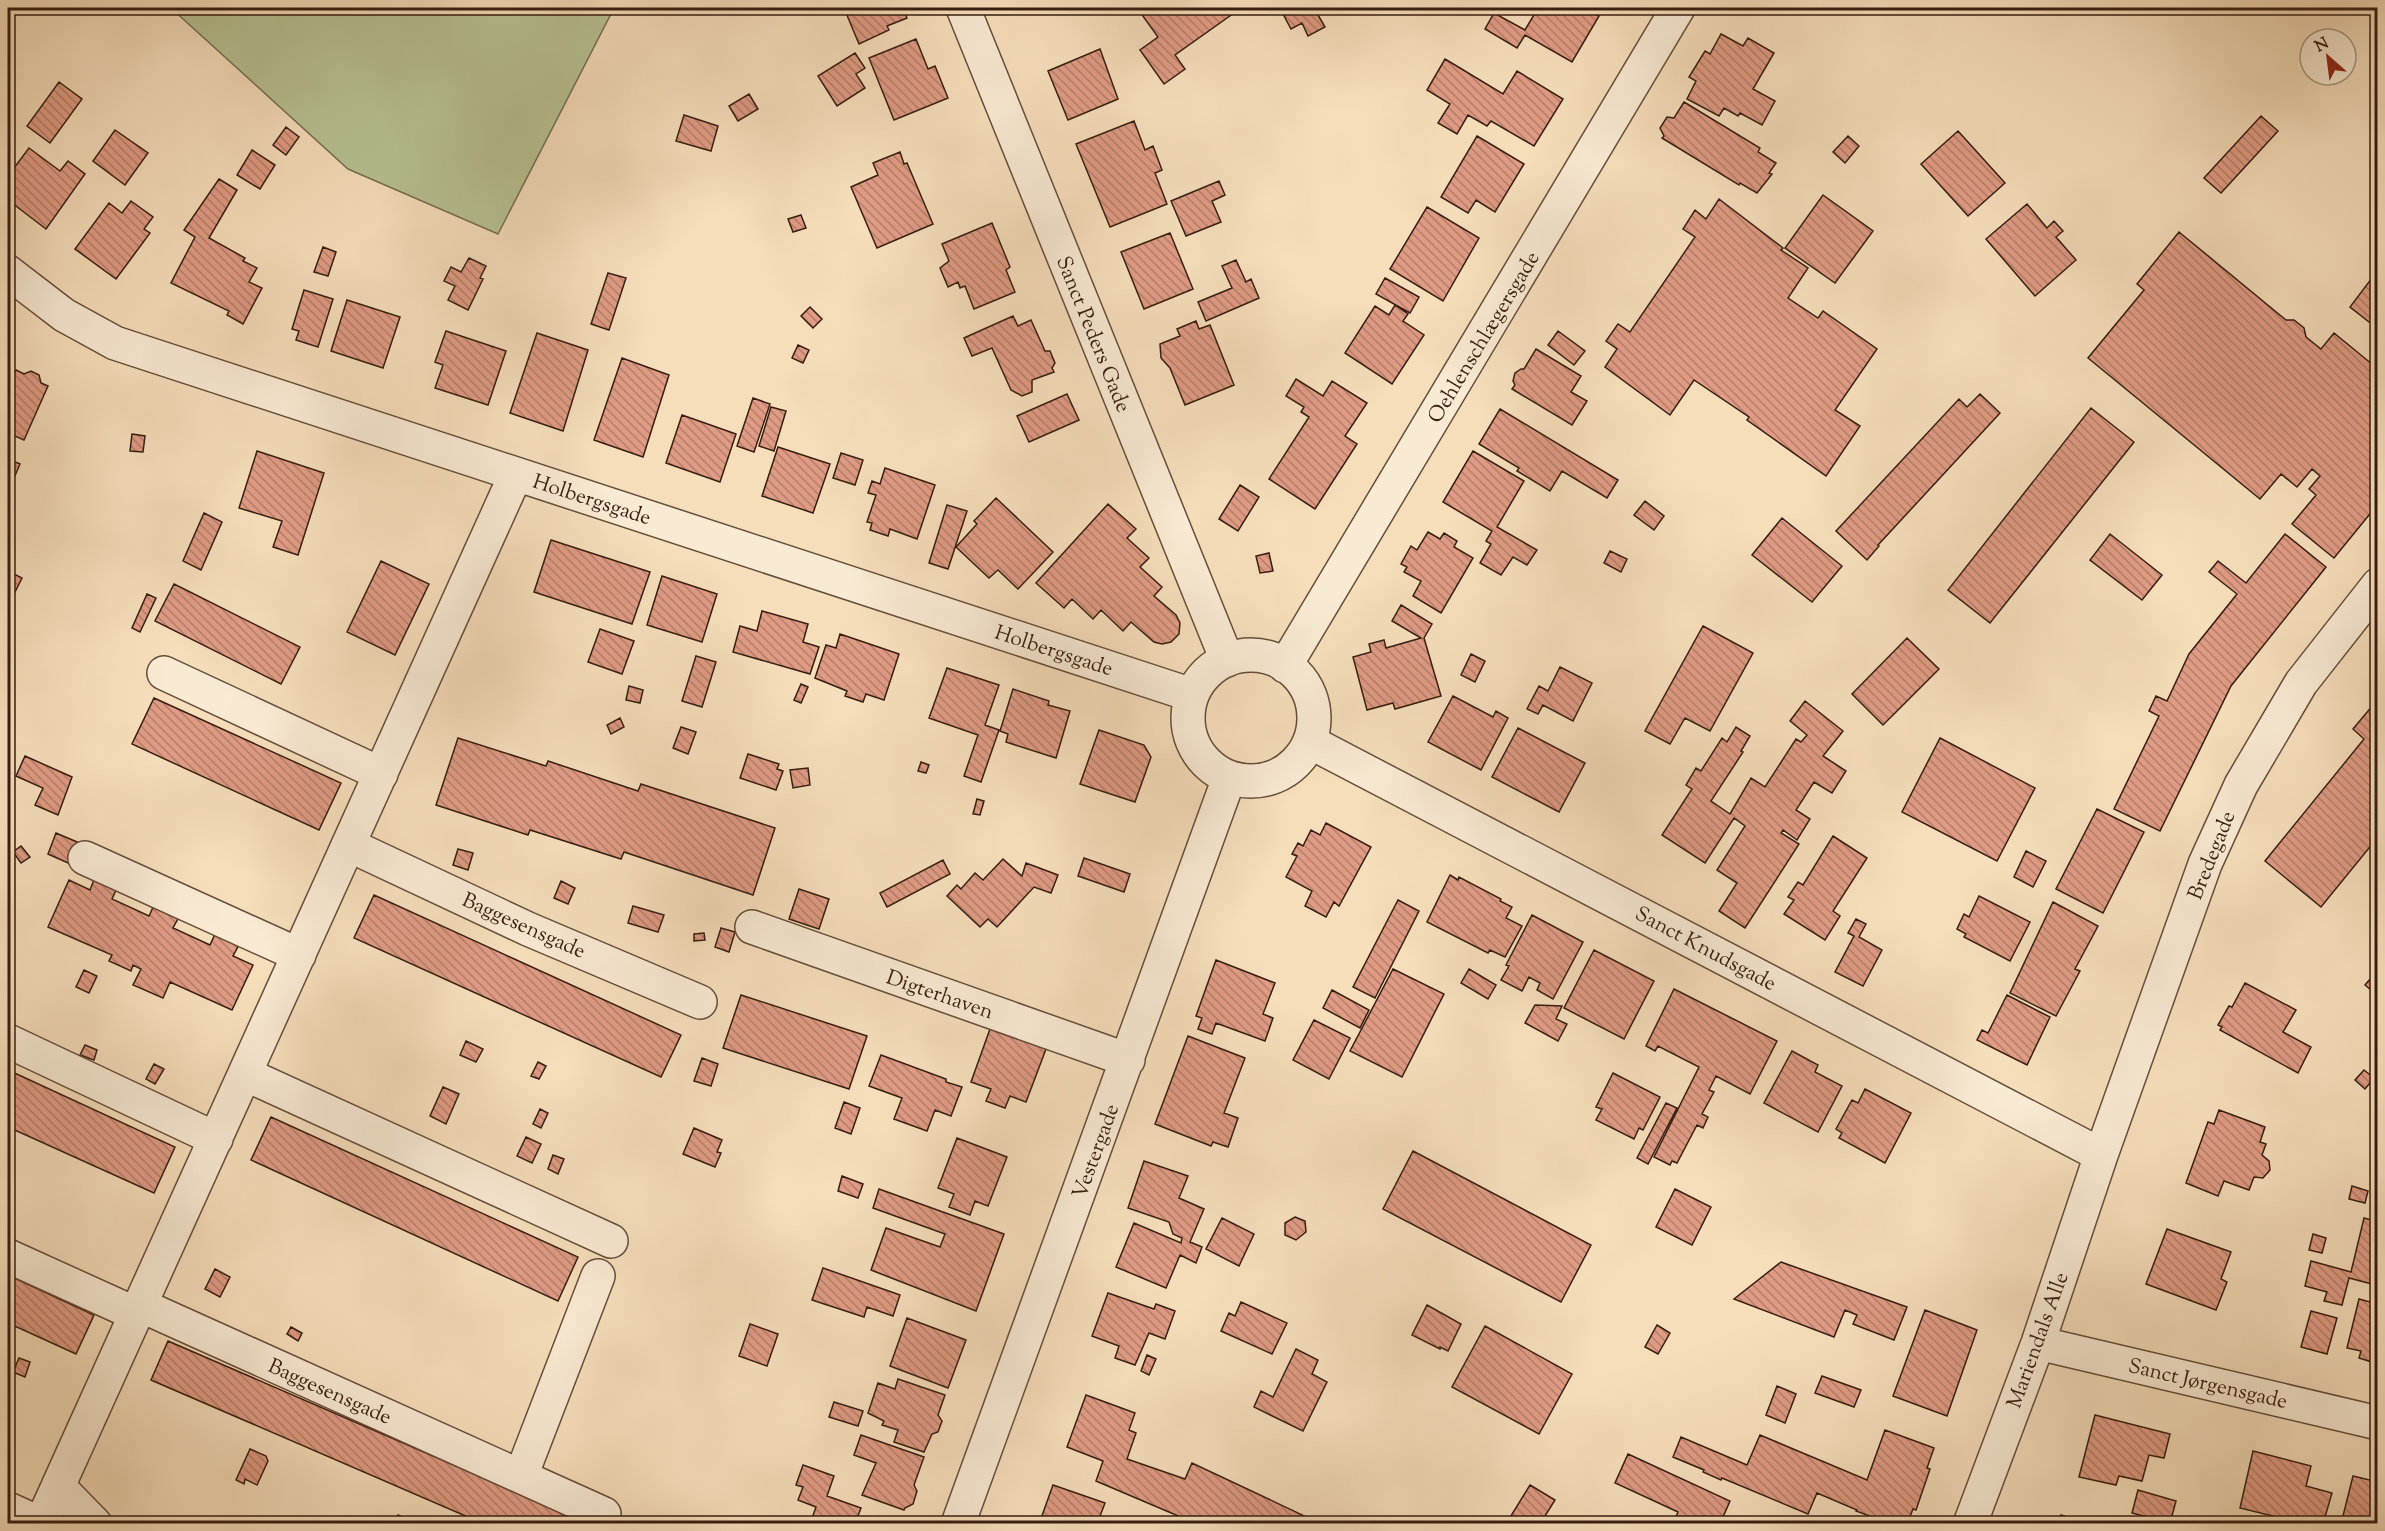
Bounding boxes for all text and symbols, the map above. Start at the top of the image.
north arrow [2298,27,2358,87]
text: N [2311,33,2333,59]
street label: Oehlenschlægersgade [1421,246,1548,430]
street label: Sanct Peders Gade [1047,252,1137,417]
street label: Holbergsgade [528,468,654,534]
street label: Holbergsgade [990,619,1116,685]
street label: Bredegade [2181,807,2244,905]
street label: Baggesensgade [457,886,590,967]
street label: Sanct Knudsgade [1629,900,1781,1000]
street label: Digterhaven [882,964,997,1028]
street label: Vestergade [1066,1100,1128,1203]
street label: Mariendals Alle [2000,1268,2077,1413]
street label: Baggesensgade [263,1352,396,1433]
street label: Sanct Jørgensgade [2125,1352,2290,1418]

